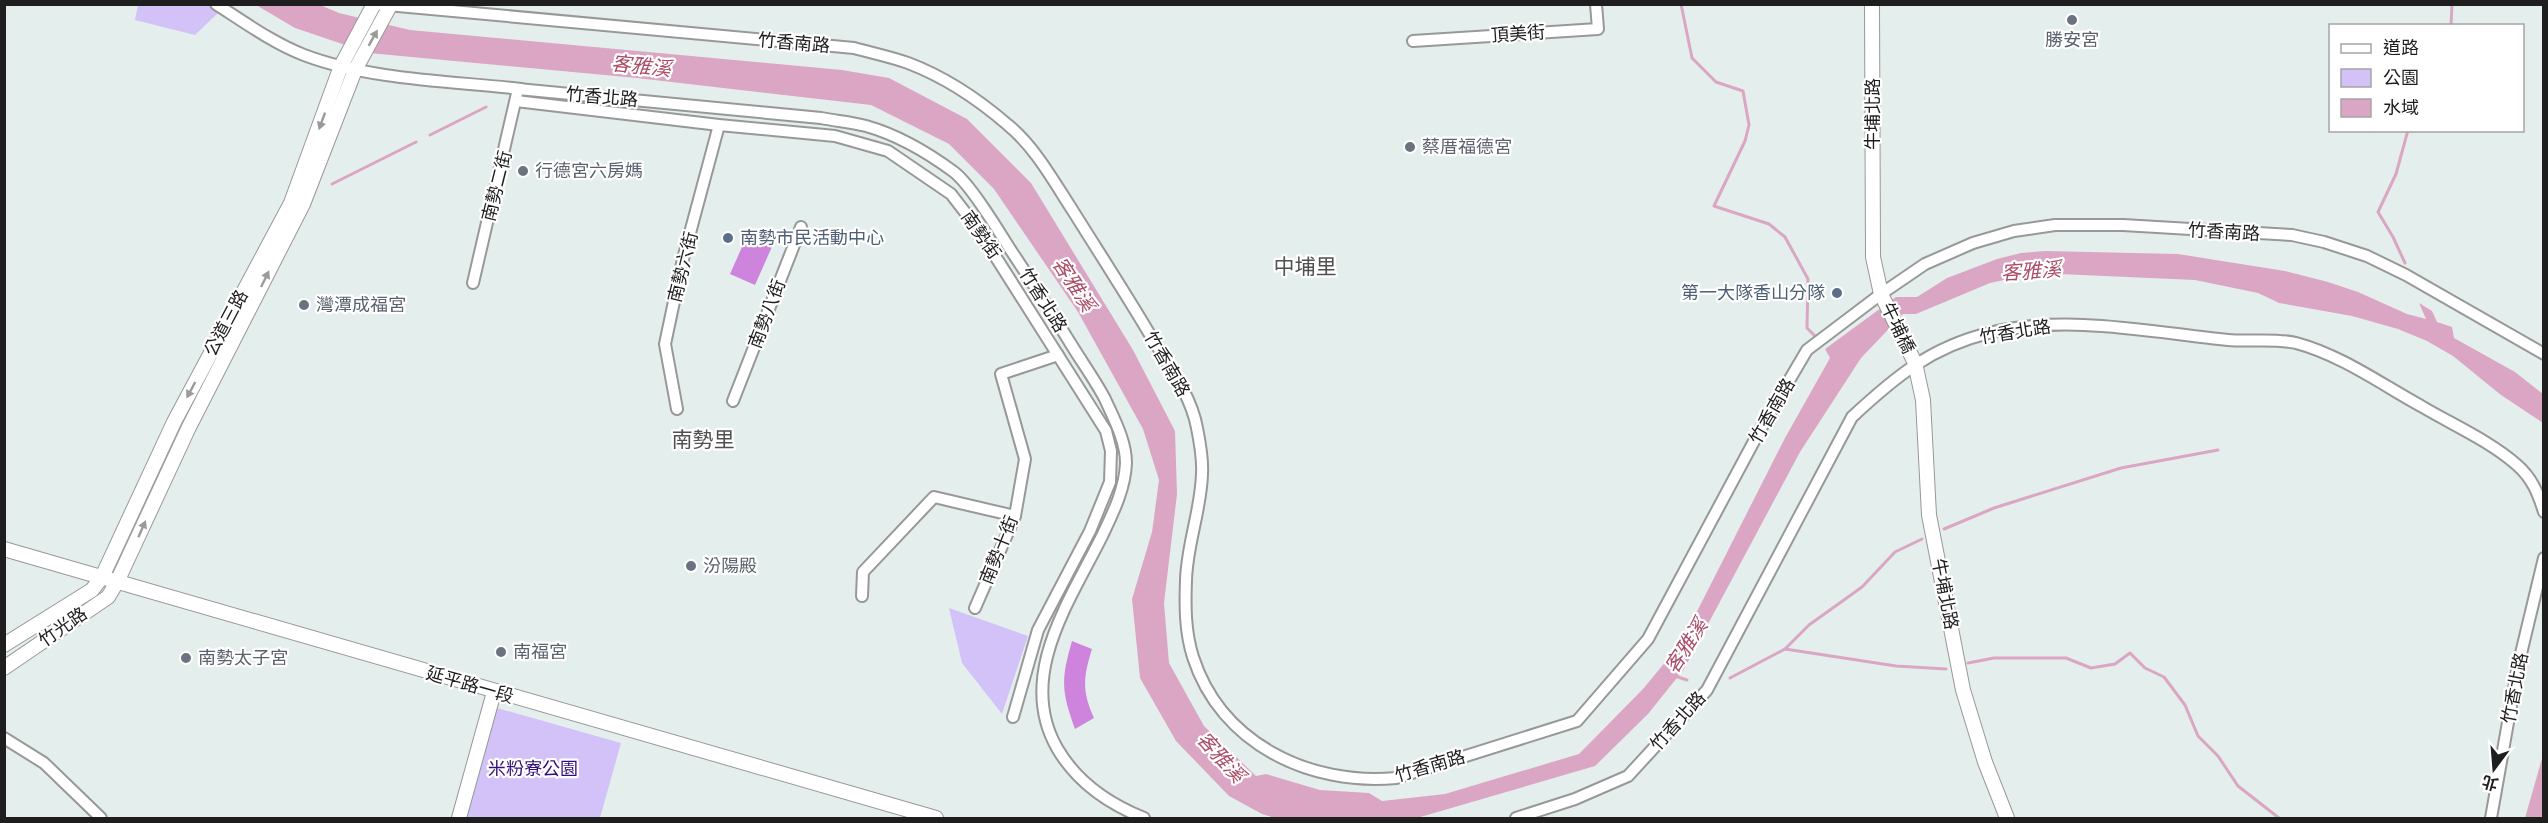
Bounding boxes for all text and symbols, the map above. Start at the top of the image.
marker: 勝安宮 [2065,13,2079,27]
street label: 頂美街 [1490,19,1546,48]
legend [2329,24,2524,132]
street label: 竹香南路 [757,27,831,58]
place label: 勝安宮 [2045,27,2099,52]
one-way arrow [368,29,378,46]
text: 道路 [2383,35,2419,60]
water label: 客雅溪 [610,49,675,82]
text: 公園 [2383,65,2419,90]
street label: 牛埔北路 [1860,78,1885,150]
street label: 竹香北路 [565,81,639,112]
text: 水域 [2383,95,2419,120]
one-way arrow [316,112,326,130]
place label: 蔡厝福德宮 [1422,134,1512,159]
marker: 蔡厝福德宮 [1403,140,1417,154]
street label: 南勢二街 [476,148,517,224]
place label: 行德宮六房媽 [535,158,643,183]
marker: 行德宮六房媽 [516,164,530,178]
street label: 南勢街 [956,205,1007,264]
street label: 竹香南路 [2187,217,2261,246]
place label: 南勢市民活動中心 [740,225,884,250]
street label: 南勢六街 [662,229,703,305]
marker: 南勢市民活動中心 [721,231,735,245]
water label: 客雅溪 [1047,251,1104,319]
district label: 中埔里 [1274,252,1337,281]
water label: 客雅溪 [2000,255,2065,286]
street label: 竹香北路 [1014,263,1073,337]
one-way arrow [261,270,270,287]
street label: 南勢八街 [742,276,791,352]
place label: 第一大隊香山分隊 [1681,280,1825,305]
street label: 公道三路 [198,285,253,360]
marker: 第一大隊香山分隊 [1830,286,1844,300]
place label: 灣潭成福宮 [316,292,406,317]
marker: 灣潭成福宮 [297,298,311,312]
street label: 牛埔橋 [1875,298,1922,358]
street label: 竹香北路 [1977,314,2052,349]
street label: 竹香南路 [1139,326,1196,401]
street label: 竹香南路 [1743,373,1800,448]
one-way arrow [186,382,196,399]
district label: 南勢里 [672,425,735,454]
street label: 南勢十街 [973,512,1024,588]
one-way arrow [137,519,147,537]
place label: 汾陽殿 [703,553,757,578]
street label: 牛埔北路 [1926,556,1965,632]
marker: 汾陽殿 [684,559,698,573]
street label: 竹光路 [33,601,92,652]
water label: 客雅溪 [1658,611,1715,678]
place label: 南福宮 [513,639,567,664]
place label: 南勢太子宮 [198,645,288,670]
marker: 南福宮 [494,645,508,659]
street label: 竹香北路 [2495,650,2534,726]
marker: 南勢太子宮 [179,651,193,665]
street label: 延平路一段 [423,660,517,709]
street label: 竹香北路 [1644,686,1711,756]
water label: 客雅溪 [1191,725,1253,790]
north arrow [2464,739,2524,799]
street label: 竹香南路 [1392,744,1468,787]
park label: 米粉寮公園 [488,756,578,781]
text: 北 [2479,771,2501,796]

